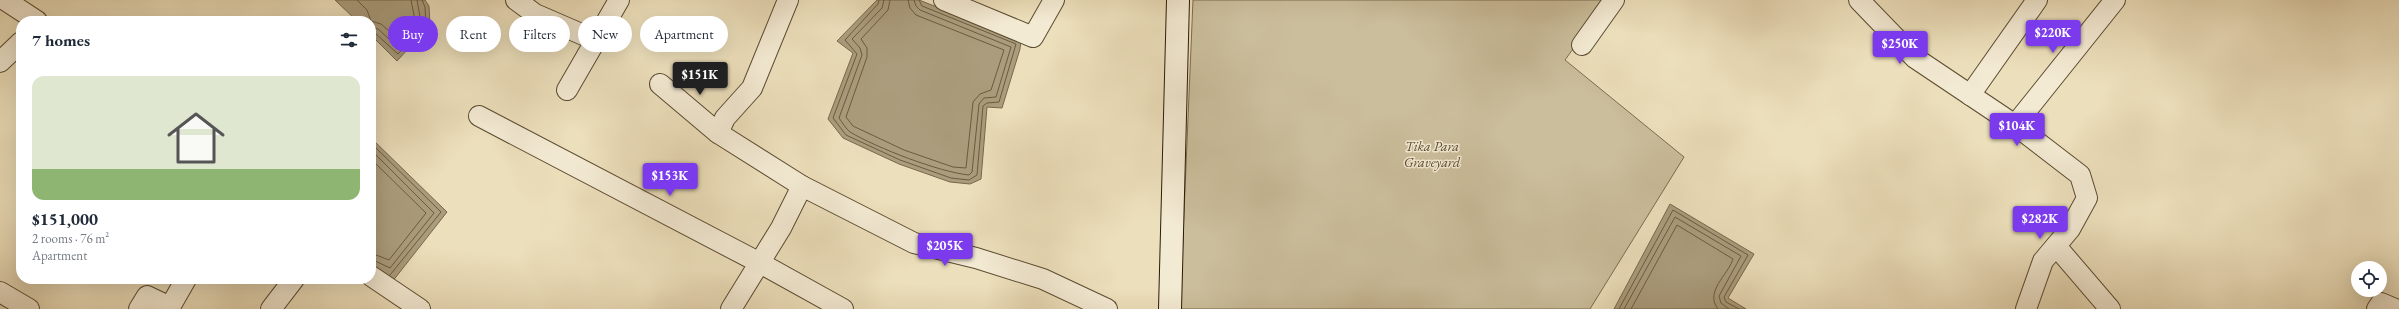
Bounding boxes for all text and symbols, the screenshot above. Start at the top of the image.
chip: Buy [388,16,438,52]
chip: Rent [446,16,501,52]
chip: Filters [509,16,570,52]
chip: New [578,16,632,52]
chip: Apartment [640,16,728,52]
pin: $220K [2025,20,2081,54]
text: $220K [2035,24,2071,41]
text: 7 homes [32,29,90,51]
icon: filters [338,29,360,51]
pin: $250K [1872,31,1928,65]
text: $250K [1882,35,1918,52]
pin: $151K [672,62,728,96]
text: $151K [682,66,718,83]
icon: home [160,102,232,174]
pin: $104K [1989,113,2045,147]
text: $104K [1999,117,2035,134]
park label: Tika Para Graveyard [1404,137,1461,171]
pin: $153K [642,163,698,197]
text: $153K [652,167,688,184]
pin: $282K [2012,206,2068,240]
text: $151,000 [32,208,98,230]
text: $282K [2022,210,2058,227]
text: 2 rooms · 76 m² [32,230,109,247]
pin: $205K [917,233,973,267]
text: $205K [927,237,963,254]
text: Apartment [32,247,87,264]
map controls [2351,261,2387,297]
button: locate [2351,261,2387,297]

